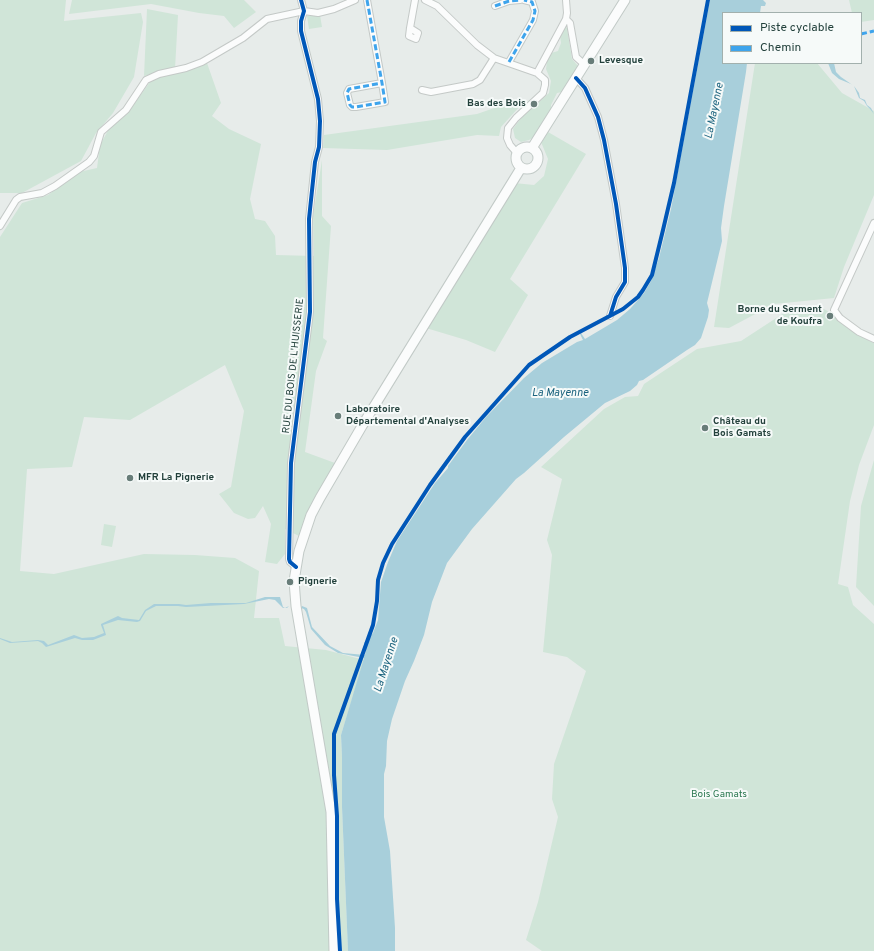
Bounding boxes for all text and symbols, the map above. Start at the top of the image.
legend [722,12,862,64]
text: Piste cyclable [760,20,834,36]
text: Chemin [760,40,801,56]
place label: Levesque [599,55,643,67]
marker: Levesque [586,56,596,66]
water label: La Mayenne [703,82,727,140]
place label: Bas des Bois [467,98,526,110]
marker: Bas des Bois [529,99,539,109]
street label: RUE DU BOIS DE L'HUISSERIE [281,298,307,434]
place label: Borne du Serment de Koufra [737,304,822,328]
marker: Borne du Serment de Koufra [825,311,835,321]
water label: La Mayenne [532,387,588,401]
place label: Laboratoire Départemental d'Analyses [346,404,469,428]
marker: Laboratoire Départemental d'Analyses [333,411,343,421]
place label: Château du Bois Gamats [713,416,771,440]
marker: Château du Bois Gamats [700,423,710,433]
place label: MFR La Pignerie [138,472,214,484]
marker: MFR La Pignerie [125,473,135,483]
place label: Pignerie [298,576,337,588]
marker: Pignerie [285,577,295,587]
water label: La Mayenne [372,636,402,694]
park label: Bois Gamats [691,789,747,801]

